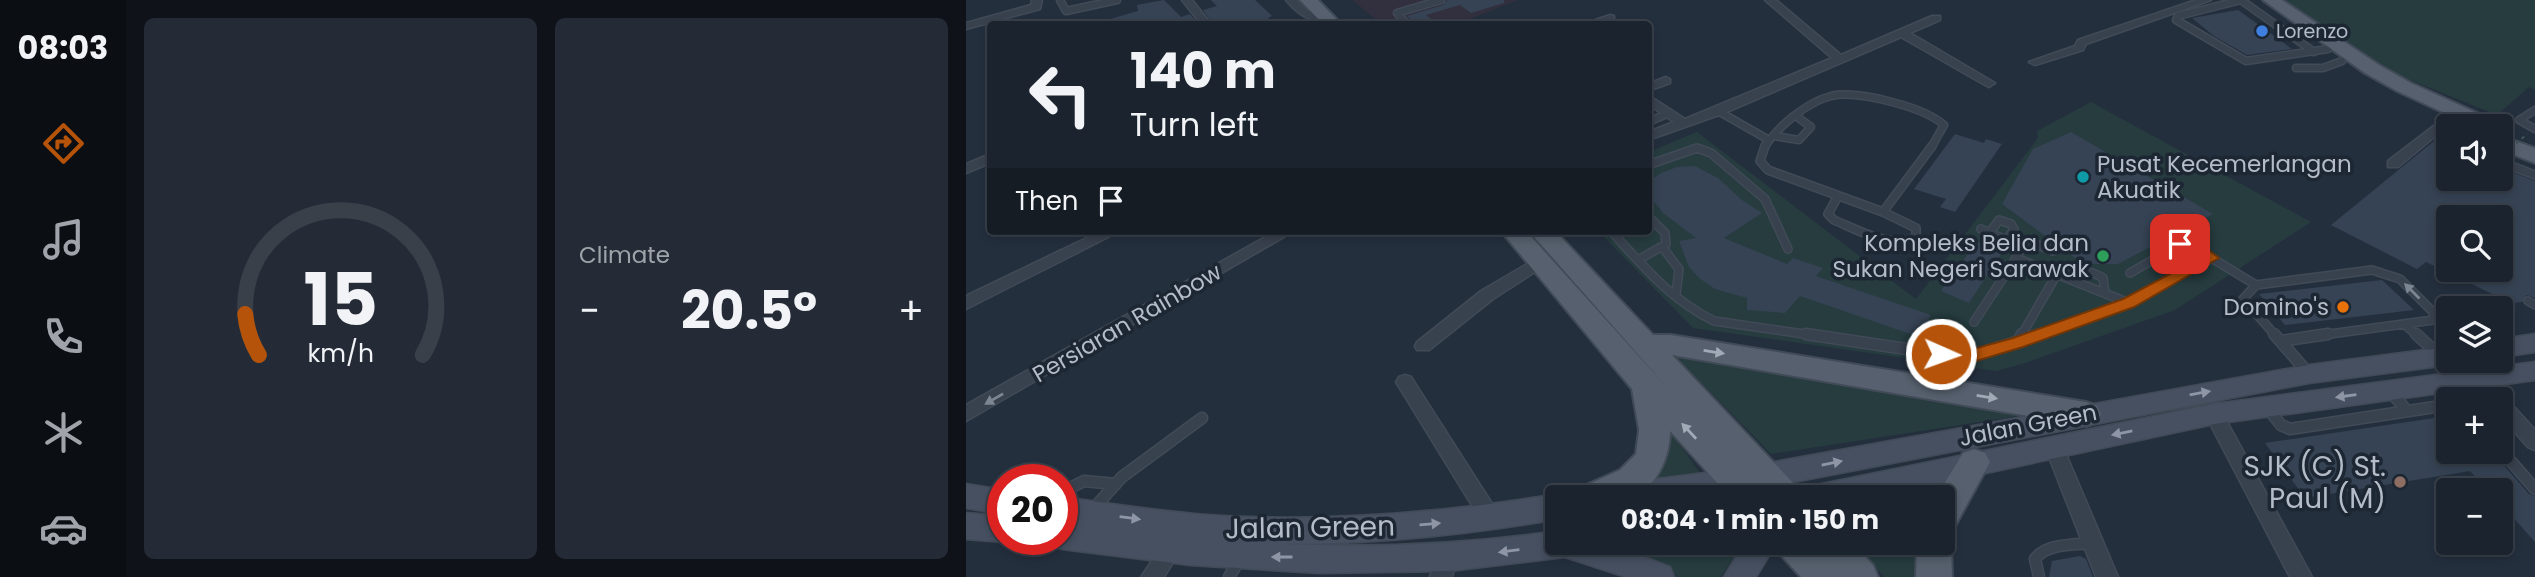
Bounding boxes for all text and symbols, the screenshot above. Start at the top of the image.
place label: Lorenzo [2276,18,2348,45]
marker: Lorenzo [2254,23,2270,39]
text: 08:03 [18,25,108,70]
text: 140 m [1130,37,1276,105]
icon: left [1015,49,1106,140]
text: Turn left [1130,102,1259,147]
map controls [2436,114,2513,555]
button: sound [2436,114,2513,191]
icon: directions [39,119,88,168]
place label: Pusat Kecemerlangan Akuatik [2097,148,2352,206]
marker: Pusat Kecemerlangan Akuatik [2075,169,2091,185]
icon: arrive [1092,182,1130,220]
text: Then [1015,183,1078,219]
button: search [2436,205,2513,282]
pin [2150,214,2210,274]
icon: music [39,215,88,264]
icon: arrive [2161,225,2199,263]
place label: Kompleks Belia dan Sukan Negeri Sarawak [1832,227,2089,285]
text: Climate [579,239,670,271]
marker: Kompleks Belia dan Sukan Negeri Sarawak [2095,248,2111,264]
text: 15 [303,249,378,350]
street label: Persiaran Rainbow [1027,256,1228,390]
text: 20.5° [681,274,817,347]
one-way arrow [2405,283,2421,300]
text: − [579,284,600,337]
text: + [898,284,924,337]
place label: Domino's [2224,291,2329,323]
button: layers [2436,296,2513,373]
marker: Domino's [2335,299,2351,315]
icon: phone [39,312,88,361]
position arrow [1904,317,1978,391]
text: km/h [307,335,374,370]
one-way arrow [1703,347,1725,358]
button: + [2436,387,2513,464]
one-way arrow [2189,388,2211,399]
one-way arrow [2335,391,2357,402]
one-way arrow [984,392,1004,404]
one-way arrow [1976,392,1998,403]
street label: Jalan Green [1956,396,2100,454]
icon: climate [39,408,88,457]
one-way arrow [1681,423,1697,440]
one-way arrow [2111,428,2133,439]
place label: SJK (C) St. Paul (M) [2243,447,2386,518]
one-way arrow [1821,457,1843,468]
speed limit sign: 20 [987,464,1078,555]
marker: SJK (C) St. Paul (M) [2392,474,2408,490]
button: − [2436,478,2513,555]
text: 08:04 · 1 min · 150 m [1621,502,1879,538]
icon: car [39,504,88,553]
street label: Jalan Green [1225,507,1395,548]
one-way arrow [1119,512,1141,523]
one-way arrow [1419,518,1441,529]
one-way arrow [1498,546,1520,557]
one-way arrow [1271,551,1293,563]

